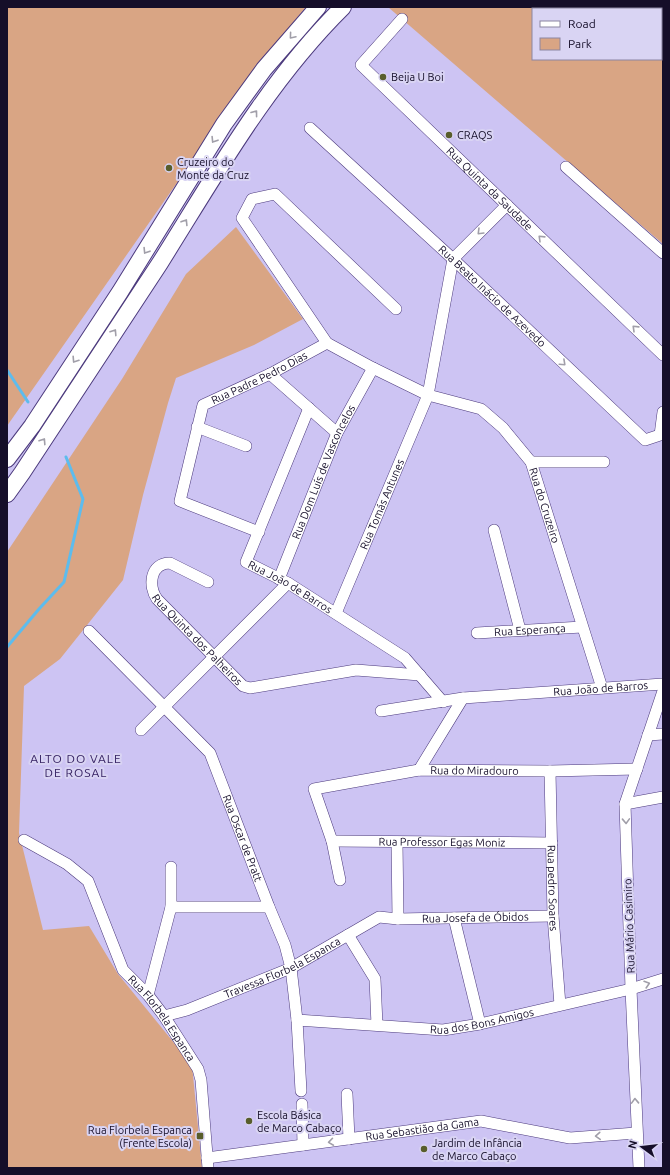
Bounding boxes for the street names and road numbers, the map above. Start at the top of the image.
street label: Rua Quinta da Saudade [444,145,535,233]
street label: Rua Beato Inácio de Azevedo [436,243,548,349]
street label: Rua Padre Pedro Dias [209,349,309,406]
street label: Rua Dom Luís de Vasconcelos [290,402,358,541]
street label: Rua Tomás Antunes [357,457,406,551]
street label: Rua do Cruzeiro [527,466,562,544]
street label: Rua João de Barros [246,558,335,616]
street label: Rua Quinta dos Palheiros [149,592,245,688]
street label: Rua Esperança [494,622,566,638]
street label: Rua João de Barros [553,679,649,698]
street label: Rua do Miradouro [430,764,519,777]
street label: Rua Oscar de Pratt [221,793,265,884]
street label: Rua Professor Egas Moniz [379,835,505,849]
street label: Rua pedro Soares [546,845,560,932]
street label: Rua Mário Casimiro [621,878,637,974]
street label: Rua Josefa de Óbidos [422,910,529,925]
street label: Travessa Florbela Espanca [222,935,342,1000]
street label: Rua Florbela Espanca [126,973,197,1063]
street label: Rua dos Bons Amigos [430,1006,535,1036]
street label: Rua Sebastião da Gama [365,1115,480,1143]

